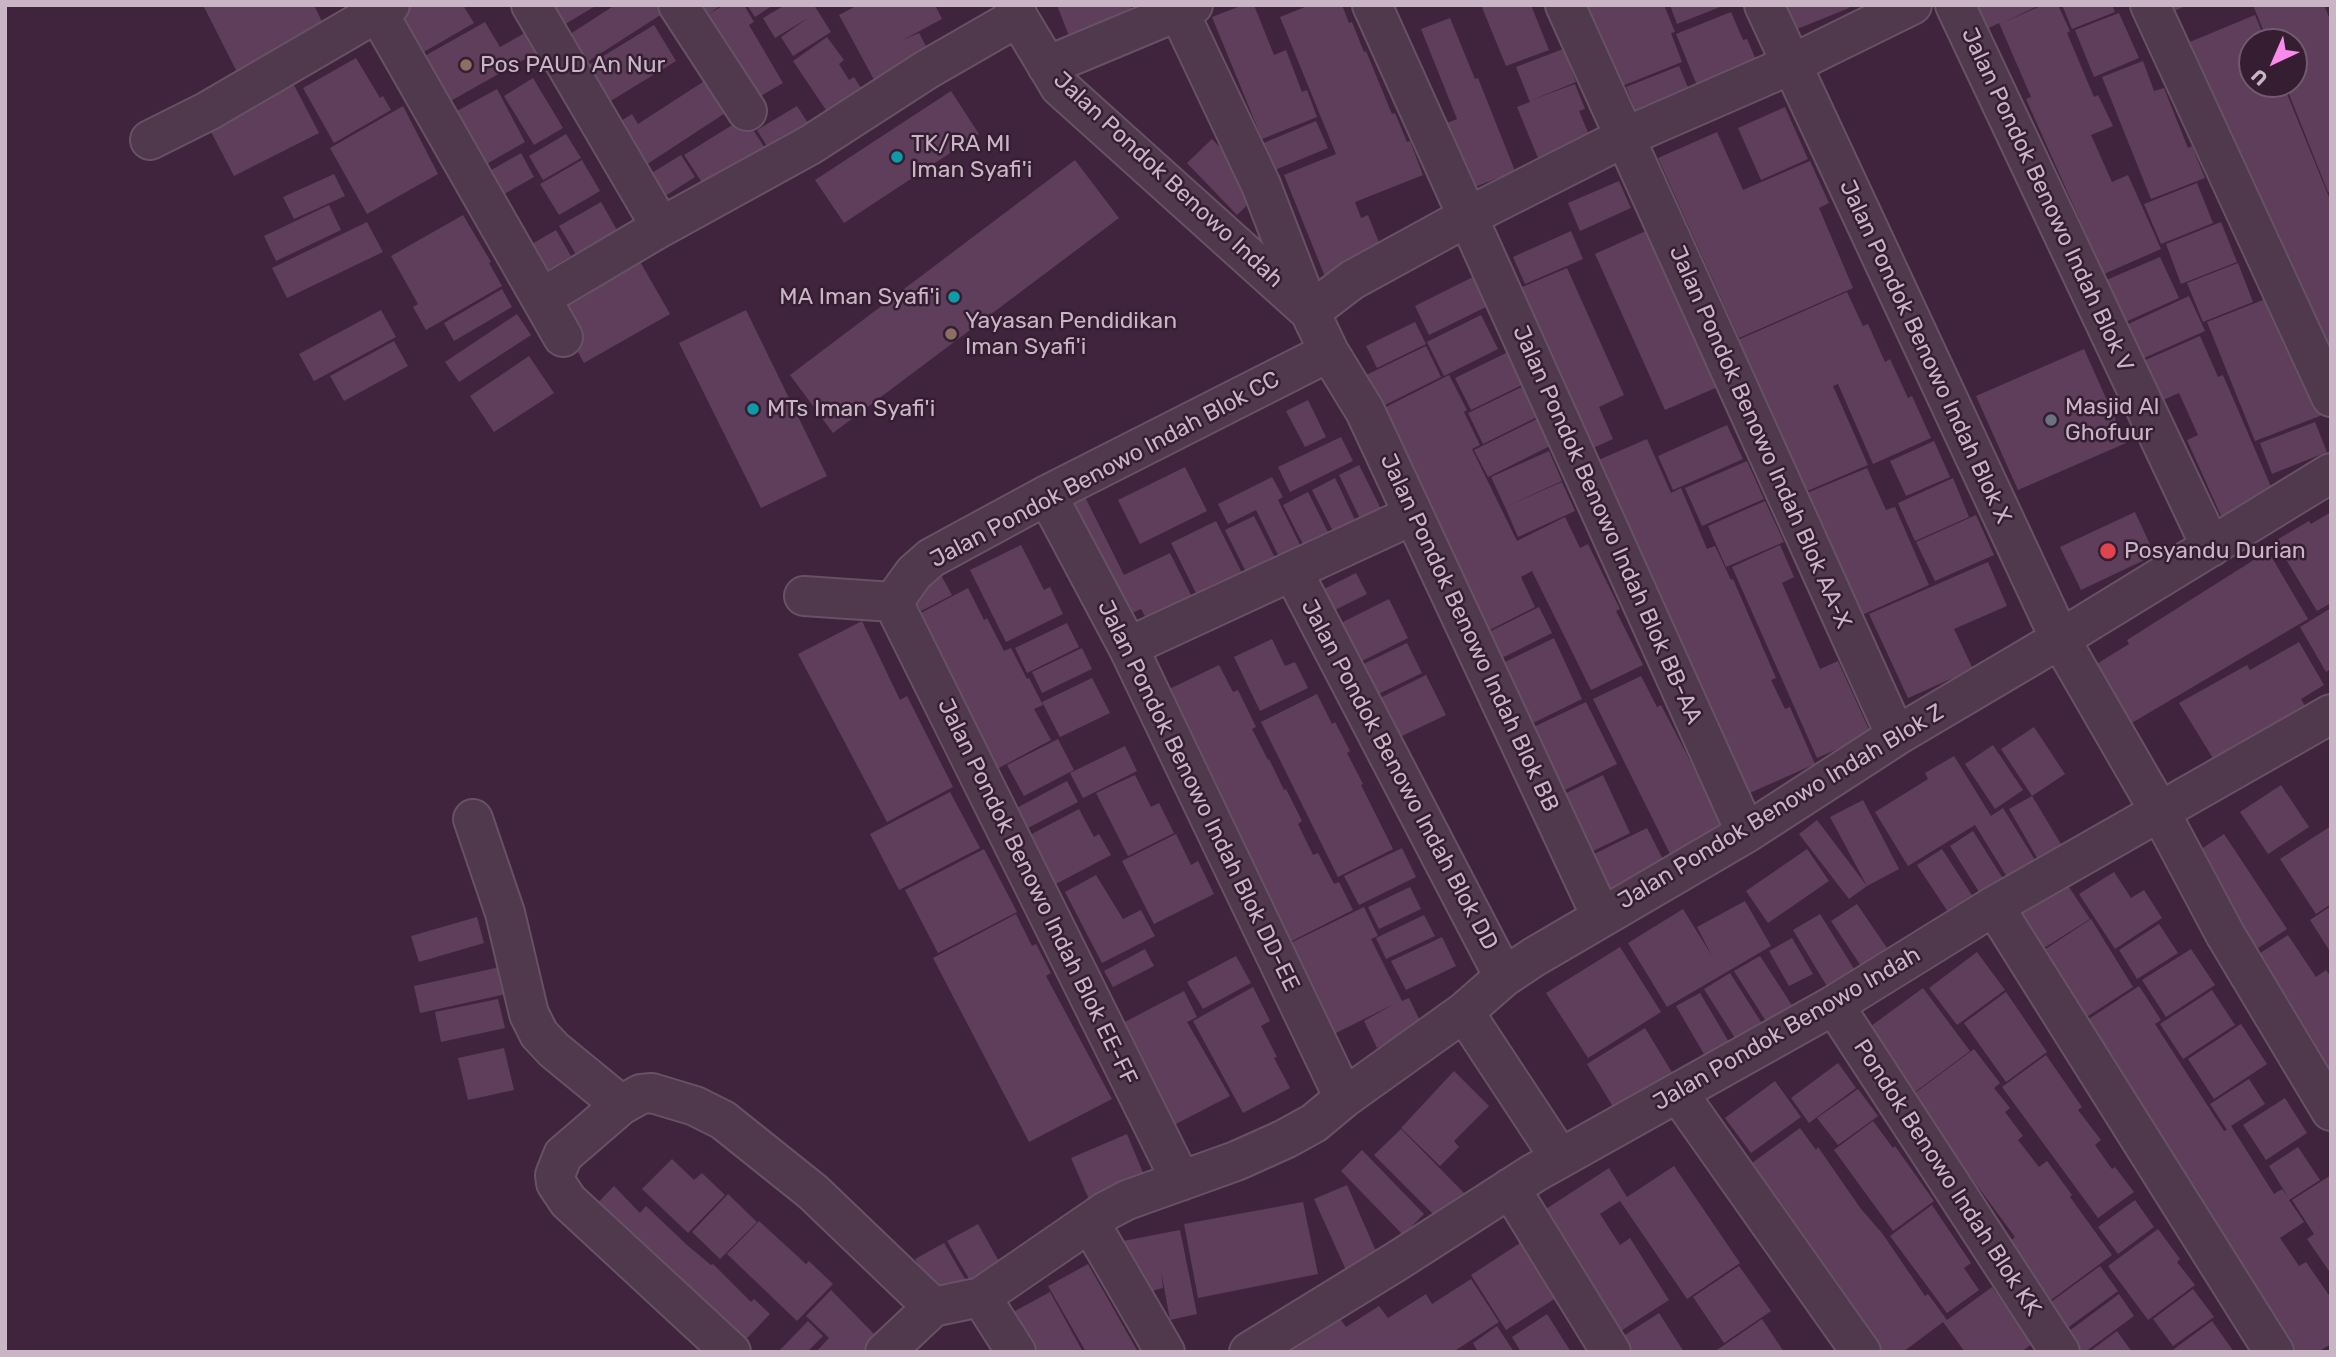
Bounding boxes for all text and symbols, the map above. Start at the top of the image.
street label: Jalan Pondok Benowo Indah Blok V [1955,24,2139,376]
north arrow [2238,28,2308,98]
place label: Pos PAUD An Nur [480,51,665,79]
marker: Pos PAUD An Nur [458,57,474,73]
text: U [2247,64,2272,90]
street label: Jalan Pondok Benowo Indah [1047,66,1289,294]
place label: TK/RA MI Iman Syafi'i [911,130,1032,184]
marker: TK/RA MI Iman Syafi'i [889,149,905,165]
street label: Jalan Pondok Benowo Indah Blok X [1833,176,2017,528]
street label: Jalan Pondok Benowo Indah Blok AA-X [1663,241,1857,633]
place label: MA Iman Syafi'i [779,283,940,311]
marker: MA Iman Syafi'i [946,289,962,305]
place label: Yayasan Pendidikan Iman Syafi'i [965,307,1177,361]
street label: Jalan Pondok Benowo Indah Blok BB-AA [1506,321,1708,729]
marker: Yayasan Pendidikan Iman Syafi'i [943,326,959,342]
street label: Jalan Pondok Benowo Indah Blok CC [926,366,1284,574]
place label: Masjid Al Ghofuur [2065,393,2159,447]
place label: MTs Iman Syafi'i [767,395,935,423]
marker: MTs Iman Syafi'i [745,401,761,417]
marker: Masjid Al Ghofuur [2043,412,2059,428]
street label: Jalan Pondok Benowo Indah Blok BB [1374,450,1564,816]
place label: Posyandu Durian [2124,537,2306,565]
marker: Posyandu Durian [2098,541,2118,561]
street label: Jalan Pondok Benowo Indah Blok DD [1295,595,1503,955]
street label: Jalan Pondok Benowo Indah Blok DD-EE [1091,596,1305,996]
street label: Jalan Pondok Benowo Indah Blok EE-FF [931,694,1143,1090]
street label: Jalan Pondok Benowo Indah Blok Z [1613,699,1949,915]
street label: Jalan Pondok Benowo Indah [1649,941,1925,1117]
street label: Pondok Benowo Indah Blok KK [1847,1035,2047,1321]

